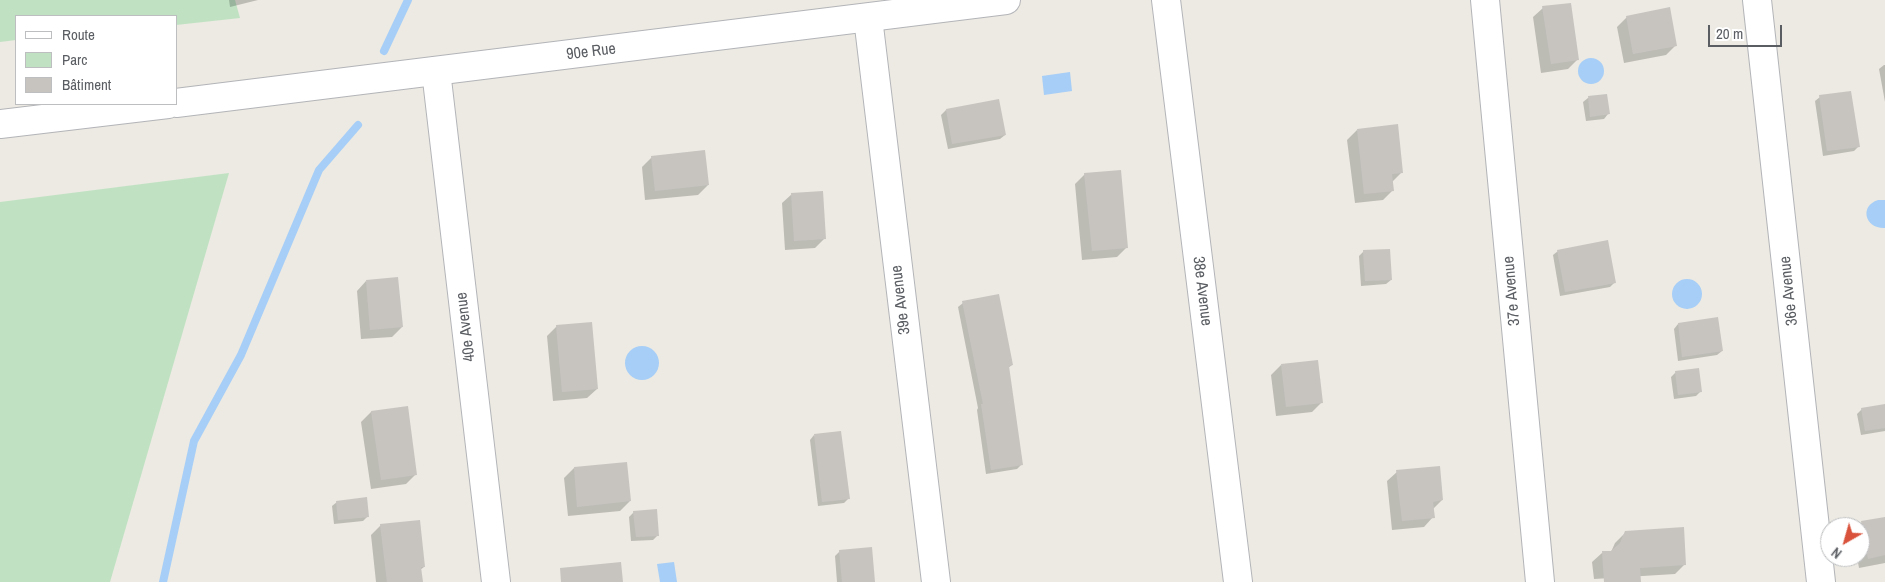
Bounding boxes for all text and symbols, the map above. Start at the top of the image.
legend [15,15,178,105]
scale bar [1710,15,1784,47]
text: 20 m [1716,23,1743,44]
text: Route [62,24,95,45]
street label: 90e Rue [565,39,617,65]
text: Parc [62,49,87,70]
text: Bâtiment [62,74,111,95]
street label: 38e Avenue [1188,255,1216,327]
street label: 37e Avenue [1499,255,1525,327]
street label: 36e Avenue [1776,255,1802,327]
street label: 39e Avenue [887,264,915,336]
street label: 40e Avenue [452,291,480,363]
north arrow [1820,517,1870,567]
text: N [1828,543,1845,563]

